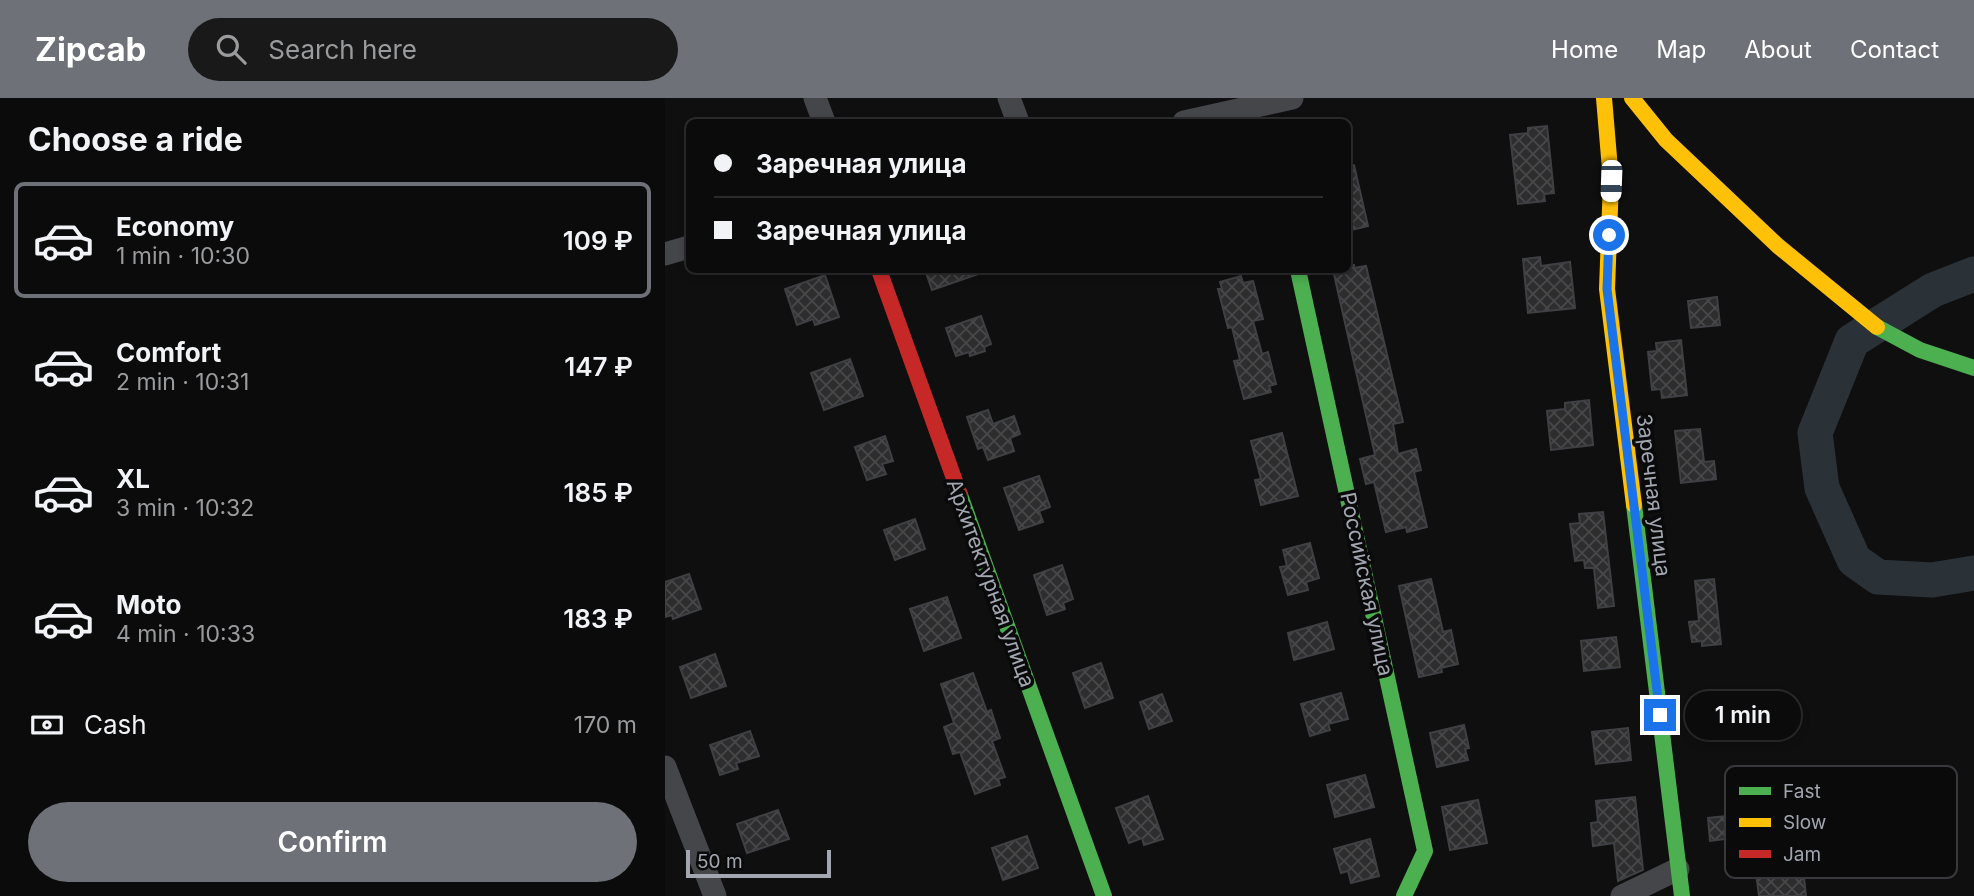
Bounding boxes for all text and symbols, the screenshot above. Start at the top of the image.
search box [188,18,678,81]
text: Zipcab [35,29,146,69]
icon: search [212,30,250,68]
text: Search here [268,34,417,65]
text: Home [1551,35,1618,64]
text: Map [1656,35,1706,64]
text: About [1744,35,1812,64]
text: Contact [1850,35,1939,64]
text: Choose a ride [28,120,243,159]
text: Заречная улица [756,148,967,179]
car [1600,160,1623,202]
icon: car [32,209,95,272]
text: Economy [116,211,234,242]
text: Заречная улица [756,215,967,246]
route start [1593,219,1625,251]
text: 109 ₽ [563,225,633,256]
text: 1 min · 10:30 [116,242,250,270]
icon: car [32,335,95,398]
text: Comfort [116,337,221,368]
text: 147 ₽ [564,351,633,382]
text: 2 min · 10:31 [116,368,249,396]
street label: Заречная улица [1632,412,1676,578]
icon: car [32,461,95,524]
text: XL [116,463,150,494]
street label: Архитектурная улица [942,475,1040,691]
text: 185 ₽ [564,477,633,508]
street label: Российская улица [1335,490,1399,678]
text: 3 min · 10:32 [116,494,254,522]
icon: car [32,587,95,650]
text: Moto [116,589,181,620]
text: 183 ₽ [563,603,633,634]
text: 4 min · 10:33 [116,620,255,648]
callout: 1 min [1685,690,1800,740]
route end [1644,699,1676,731]
text: 1 min [1715,701,1771,729]
icon: cash [28,706,66,744]
text: Cash [84,709,147,740]
text: 170 m [574,711,637,739]
legend [1725,766,1957,878]
text: Fast [1783,780,1821,803]
button: Confirm [28,802,637,882]
text: Slow [1783,811,1826,834]
text: Jam [1783,843,1821,866]
scale bar [686,847,831,879]
text: 50 m [697,850,743,873]

